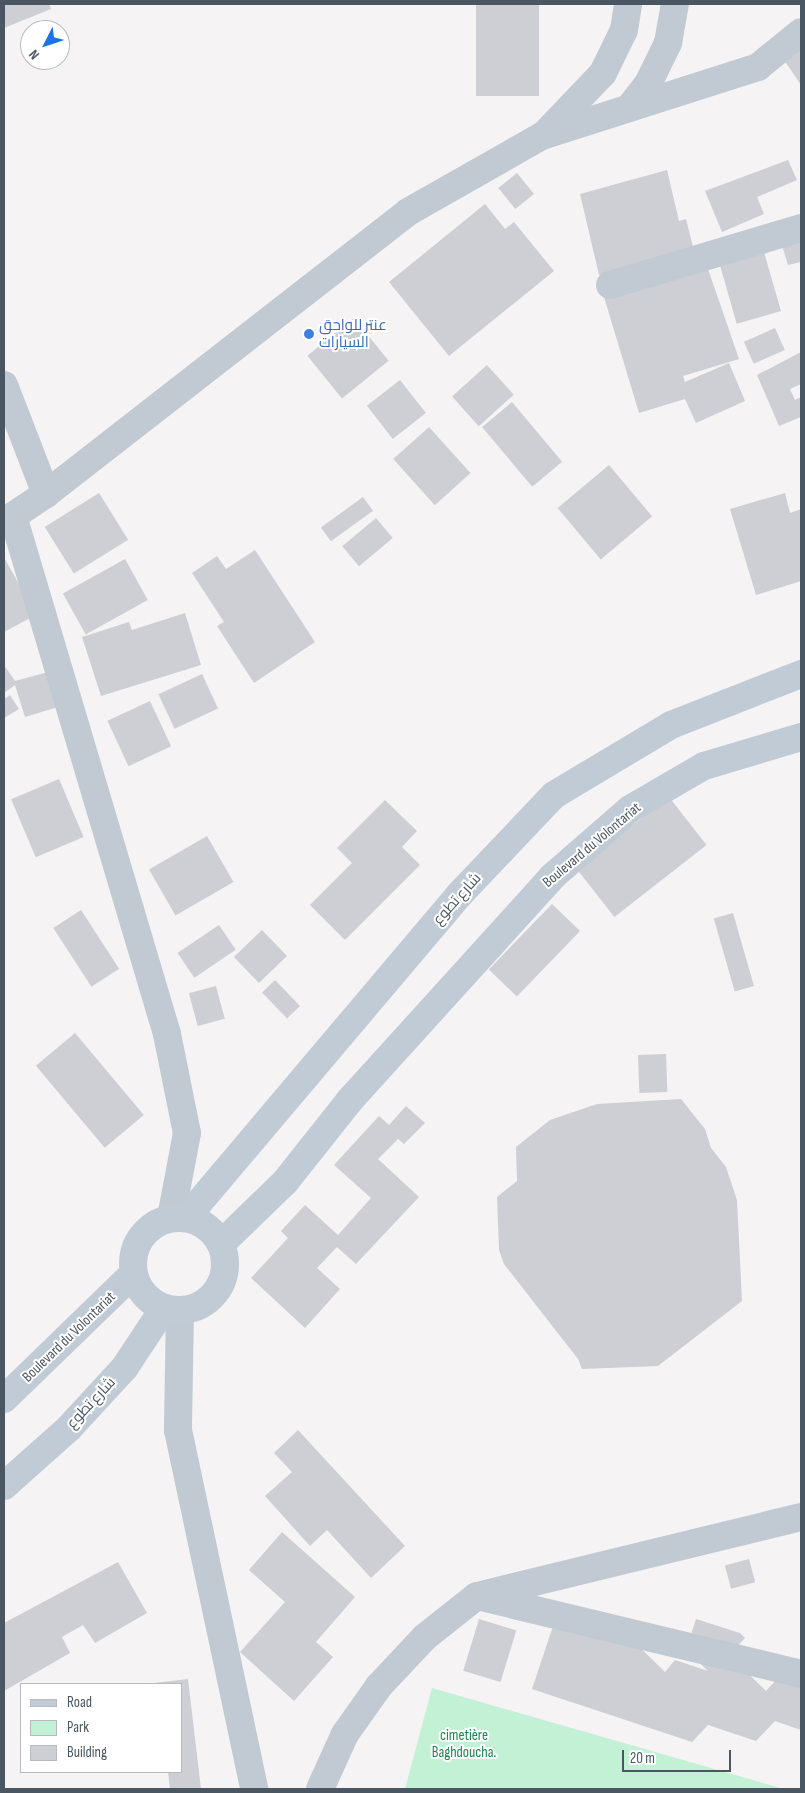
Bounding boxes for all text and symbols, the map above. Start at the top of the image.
north arrow [20,20,70,70]
text: N [25,46,43,63]
place label: عنتر للواحق السيارات [319,316,387,351]
marker: عنتر للواحق السيارات [303,328,315,340]
street label: Boulevard du Volontariat [539,799,645,891]
street label: شارع تطوع [429,869,485,929]
street label: Boulevard du Volontariat [19,1288,119,1386]
street label: شارع تطوع [63,1374,119,1432]
legend [20,1683,182,1773]
text: Road [67,1693,92,1712]
text: Park [67,1718,89,1737]
park label: cimetière Baghdoucha. [432,1726,496,1761]
scale bar [625,1740,734,1772]
text: Building [67,1743,107,1762]
text: 20 m [630,1749,655,1768]

